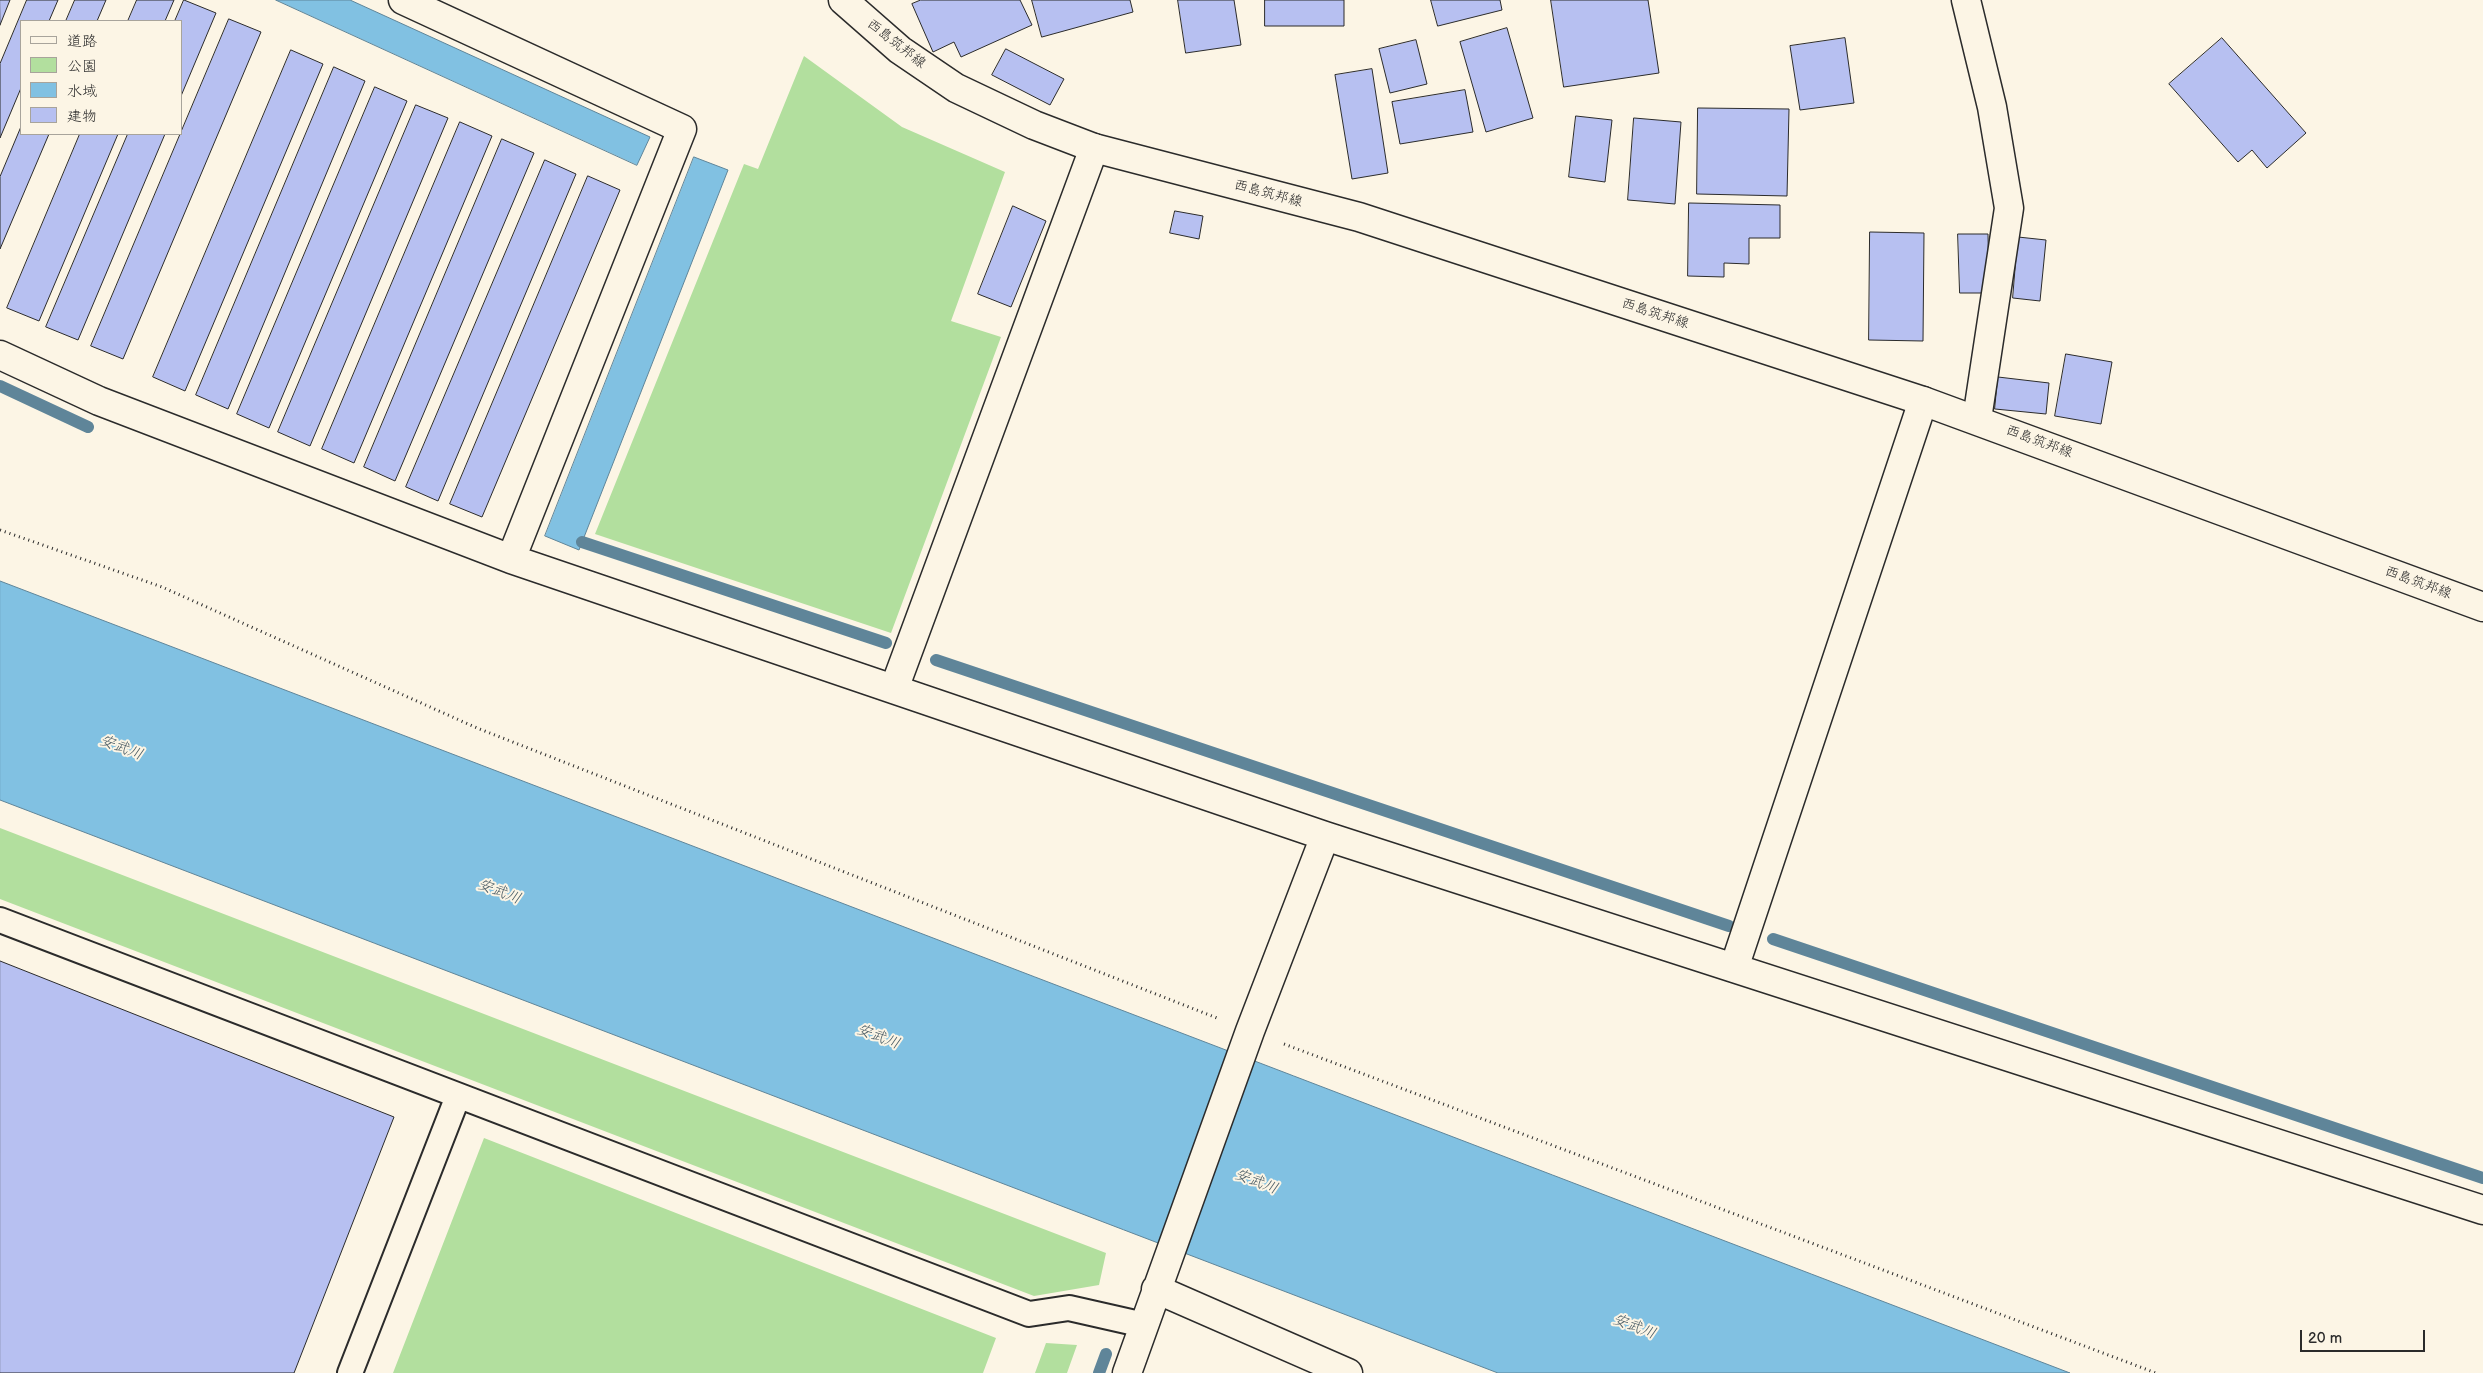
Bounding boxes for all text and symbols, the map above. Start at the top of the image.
street label: 西島筑邦線 [863,16,929,72]
legend [20,20,182,135]
text: 道路 [67,32,97,51]
text: 公園 [67,57,97,76]
text: 水域 [67,82,97,101]
text: 建物 [67,107,97,126]
street label: 西島筑邦線 [1232,177,1304,211]
street label: 西島筑邦線 [1619,295,1691,333]
street label: 西島筑邦線 [2003,422,2075,462]
street label: 西島筑邦線 [2382,563,2454,603]
water label: 安武川 [97,732,145,764]
water label: 安武川 [475,876,523,908]
water label: 安武川 [854,1021,902,1053]
water label: 安武川 [1232,1166,1280,1198]
water label: 安武川 [1610,1311,1658,1343]
scale bar [2303,1320,2428,1352]
text: 20 m [2308,1329,2342,1348]

